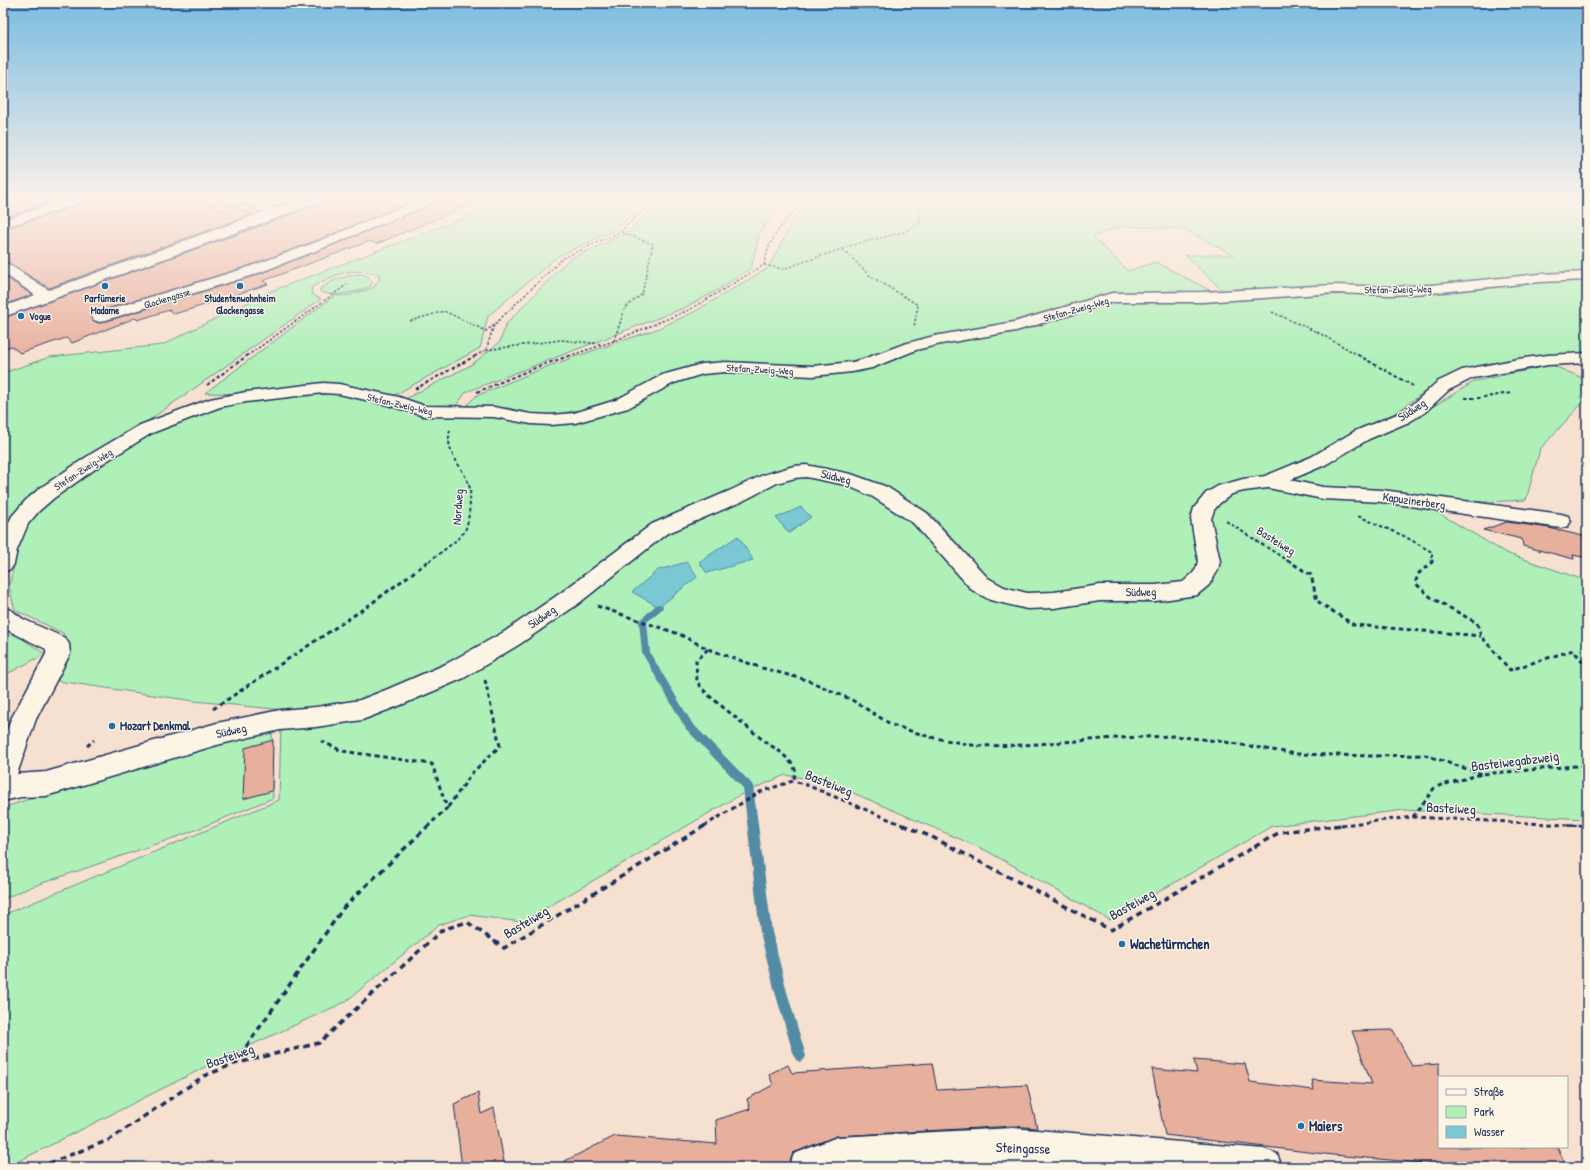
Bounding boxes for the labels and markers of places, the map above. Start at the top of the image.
marker: Parfümerie Madame [100,281,110,291]
marker: Studentenwohnheim Glockengasse [235,281,245,291]
place label: Parfümerie Madame [84,292,126,317]
place label: Studentenwohnheim Glockengasse [205,292,276,318]
place label: Vogue [29,310,51,324]
marker: Vogue [16,311,26,321]
place label: Mozart Denkmal [120,717,191,734]
marker: Mozart Denkmal [107,721,117,731]
place label: Wachetürmchen [1130,934,1210,953]
marker: Wachetürmchen [1117,939,1127,949]
place label: Maiers [1309,1116,1343,1135]
marker: Maiers [1296,1121,1306,1131]

